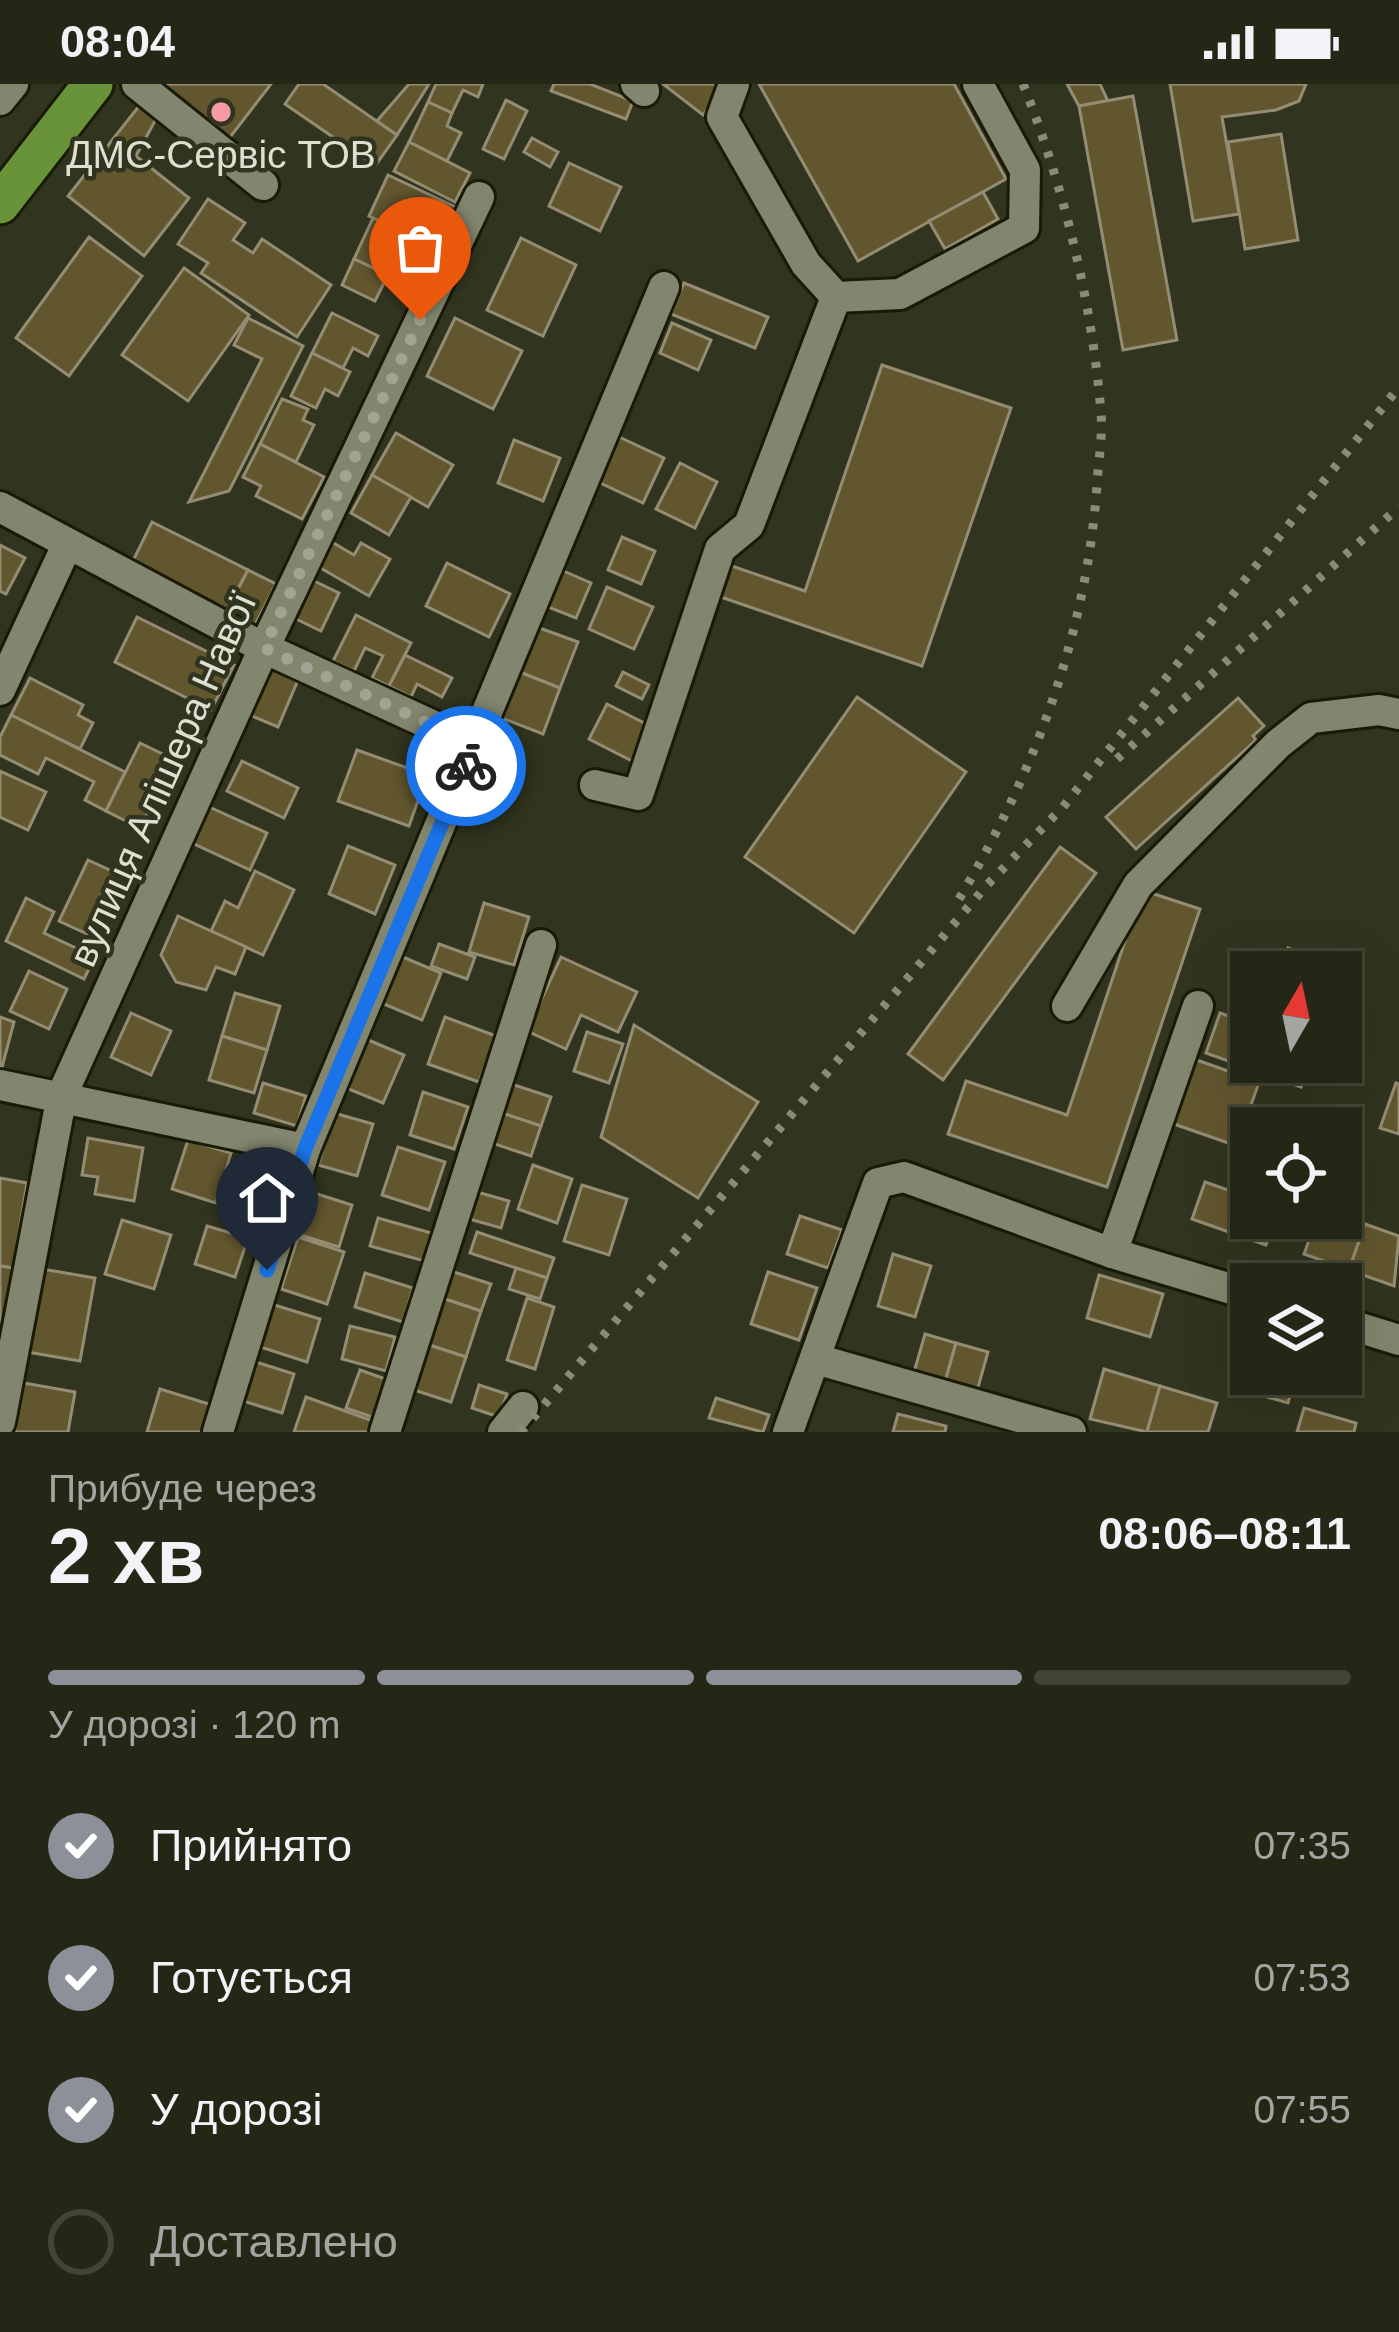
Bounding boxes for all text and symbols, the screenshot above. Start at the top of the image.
text: 08:04 [60,16,175,67]
marker: ДМС-Сервіс ТОВ [208,99,234,125]
place label: ДМС-Сервіс ТОВ [66,133,376,176]
pin [369,197,471,320]
icon: bag [387,215,453,281]
street label: вулиця Алішера Навої [61,585,264,973]
courier [406,706,526,826]
icon: bike [433,733,499,799]
north arrow [1230,951,1362,1083]
map controls [1230,951,1362,1395]
button: locate [1230,1107,1362,1239]
pin [216,1147,318,1270]
icon: home [234,1165,300,1231]
button: layers [1230,1263,1362,1395]
text: Прибуде через [48,1467,317,1510]
text: 08:06–08:11 [1098,1508,1351,1559]
text: 2 хв [48,1512,204,1600]
text: У дорозі · 120 m [48,1703,341,1746]
icon: check [48,1813,114,1879]
text: Прийнято [150,1820,352,1871]
text: 07:35 [1253,1824,1351,1867]
icon: check [48,1945,114,2011]
text: Готується [150,1952,353,2003]
text: 07:53 [1253,1956,1351,1999]
icon: check [48,2077,114,2143]
text: У дорозі [150,2084,323,2135]
text: 07:55 [1253,2088,1351,2131]
text: Доставлено [150,2216,398,2267]

